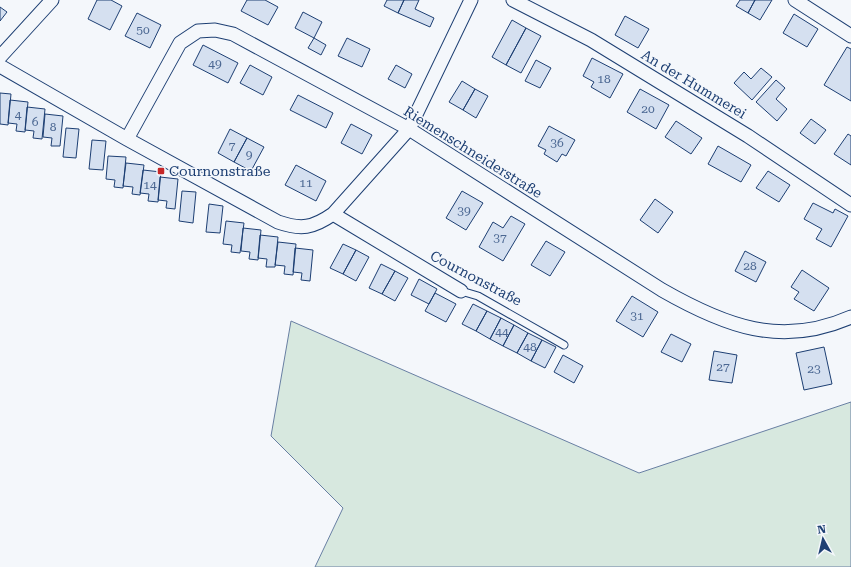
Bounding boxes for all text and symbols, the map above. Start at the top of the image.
house number: 50 [136,23,150,37]
street label: An der Hummerei [639,46,750,122]
house number: 49 [208,57,222,71]
house number: 18 [597,72,611,86]
house number: 20 [641,102,655,116]
street label: Riemenschneiderstraße [401,103,545,201]
house number: 4 [15,108,22,122]
house number: 6 [32,115,39,129]
house number: 8 [50,120,57,134]
house number: 36 [550,136,564,150]
house number: 7 [229,139,236,153]
house number: 9 [246,148,253,162]
place label: Cournonstraße [169,163,271,179]
marker: Cournonstraße [156,166,166,176]
house number: 11 [299,176,313,190]
house number: 14 [143,178,157,192]
house number: 39 [457,204,471,218]
house number: 37 [493,231,507,245]
street label: Cournonstraße [427,247,525,309]
house number: 28 [743,259,757,273]
house number: 31 [630,309,644,323]
house number: 44 [495,325,509,339]
house number: 48 [523,340,537,354]
house number: 27 [716,360,730,374]
house number: 23 [807,362,821,376]
north arrow [803,519,843,559]
text: N [817,522,827,537]

